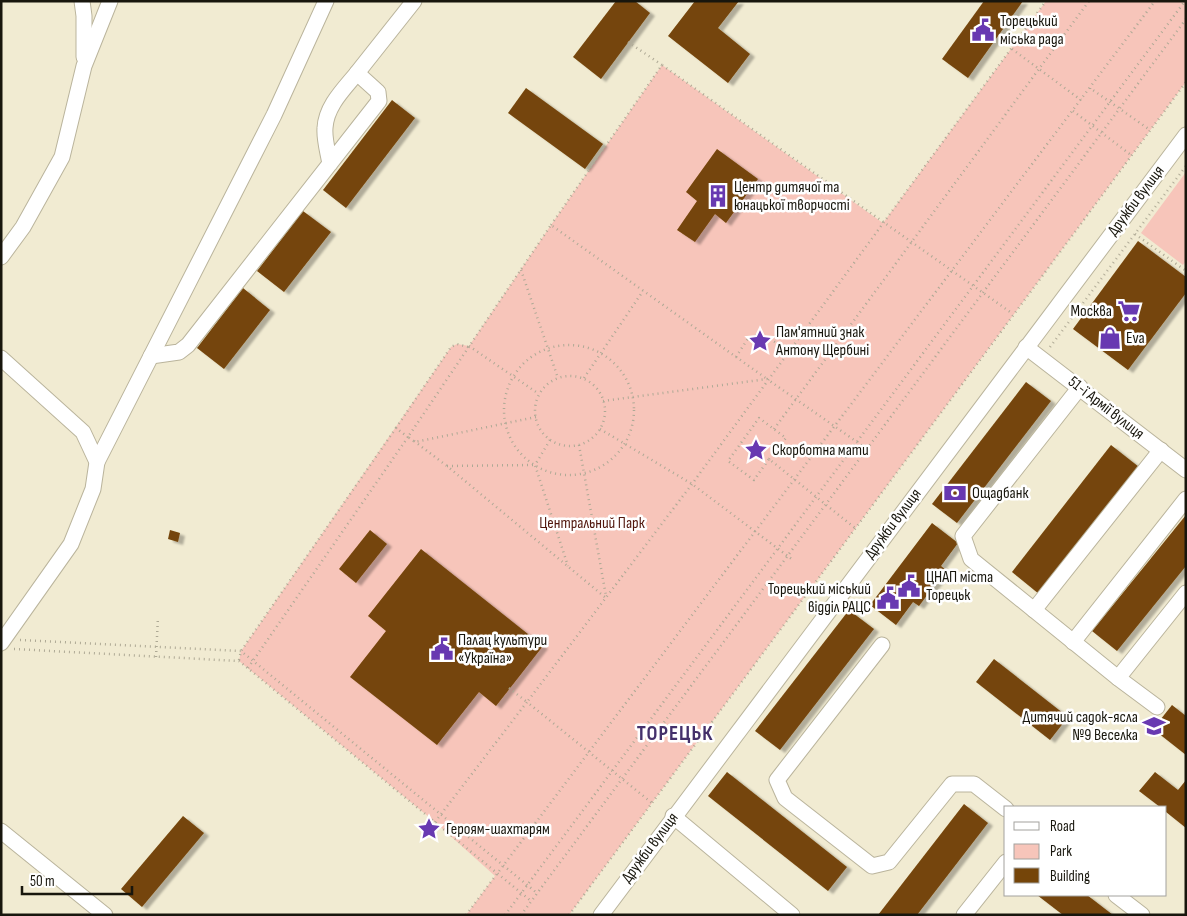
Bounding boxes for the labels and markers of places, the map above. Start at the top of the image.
place label: Торецький міська рада [1000,12,1064,49]
public building icon: Торецький міська рада [970,17,996,43]
place label: Центр дитячої та юнацької творчості [734,178,850,215]
building icon: Центр дитячої та юнацької творчості [705,183,731,209]
supermarket icon: Москва [1116,298,1142,324]
place label: Москва [1071,302,1112,321]
place label: Пам'ятний знак Антону Щербині [775,323,869,360]
shop icon: Eva [1097,325,1123,351]
place icon: Пам'ятний знак Антону Щербині [747,328,773,354]
place label: Eva [1126,329,1145,348]
place icon: Скорботна мати [743,437,769,463]
place label: Скорботна мати [772,441,869,460]
bank icon: Ощадбанк [942,480,968,506]
place label: Ощадбанк [972,484,1029,503]
place label: ЦНАП міста Торецьк [926,568,993,605]
public building icon: ЦНАП міста Торецьк [896,573,922,599]
place label: Торецький міський відділ РАЦС [768,580,871,617]
public building icon: Торецький міський відділ РАЦС [875,585,901,611]
place label: Палац культури «Україна» [458,631,547,668]
public building icon: Палац культури «Україна» [429,636,455,662]
place label: Дитячий садок-ясла №9 Веселка [1023,708,1138,745]
school or university icon: Дитячий садок-ясла №9 Веселка [1141,713,1167,739]
place icon: Героям-шахтарям [416,816,442,842]
place label: Героям-шахтарям [446,820,550,839]

